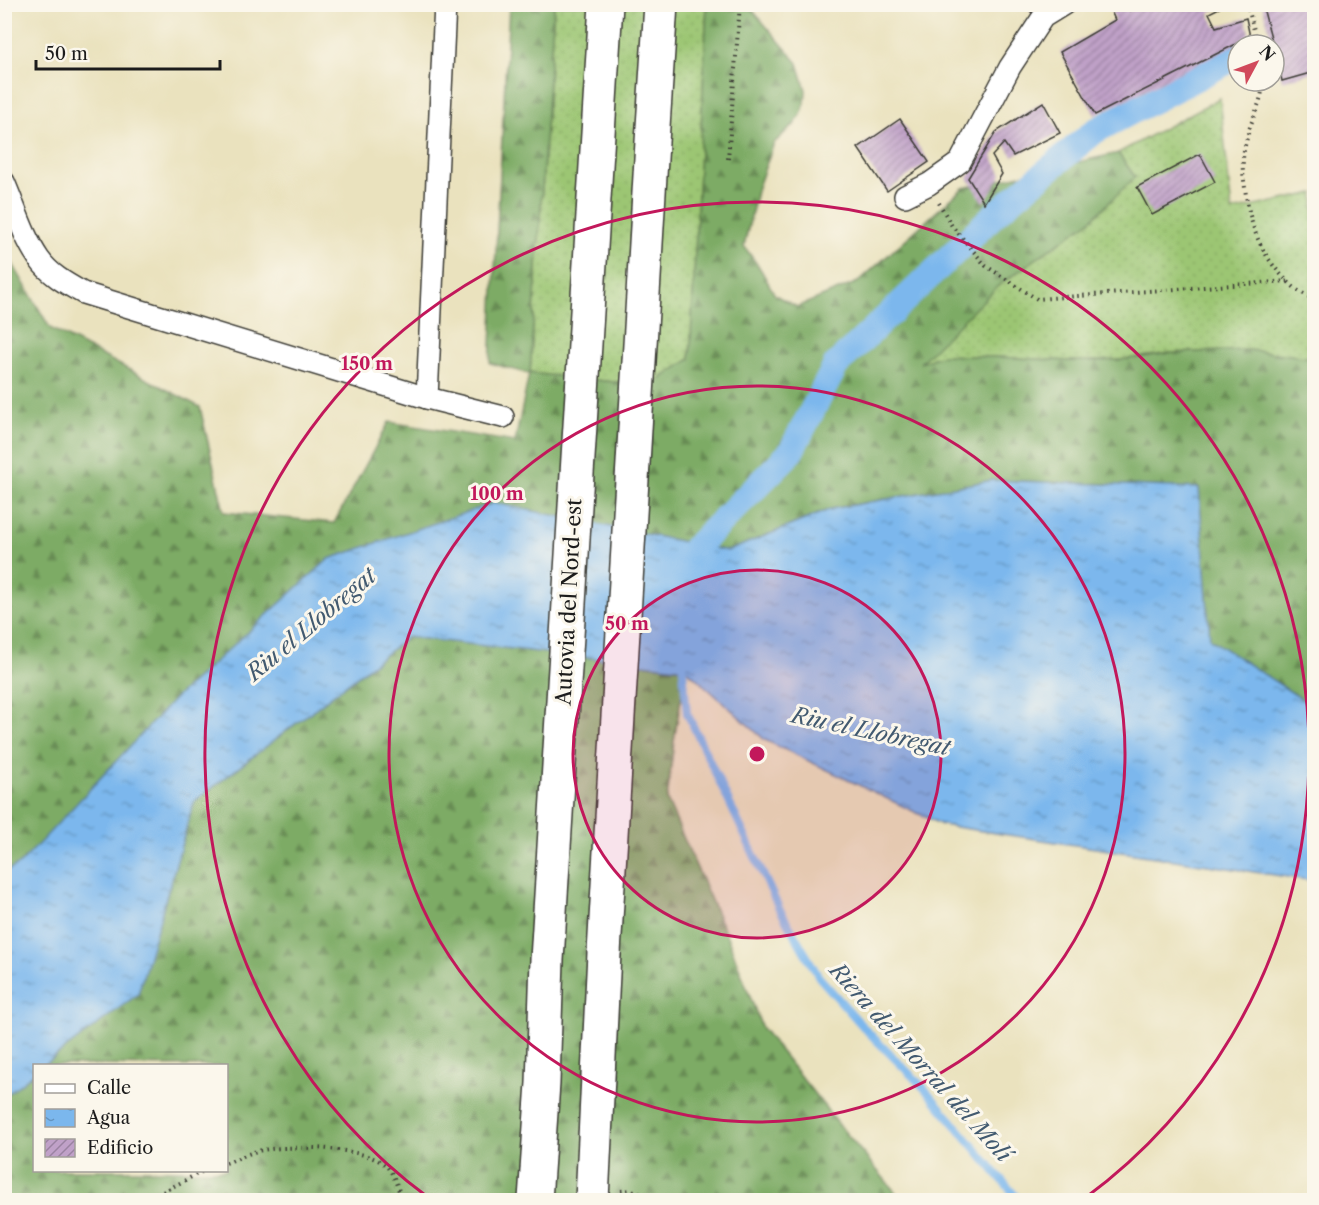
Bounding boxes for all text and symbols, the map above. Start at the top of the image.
scale bar [36,33,220,71]
north arrow [1226,33,1286,93]
text: N [1255,41,1279,65]
text: 50 m [45,43,88,65]
text: 150 m [341,353,393,375]
text: 100 m [470,483,524,505]
street label: Autovia del Nord-est [551,497,586,707]
water label: Riu el Llobregat [239,562,383,688]
text: 50 m [605,613,649,635]
water label: Riu el Llobregat [787,701,954,762]
centre of rings [747,744,767,764]
water label: Riera del Morral del Molí [823,956,1018,1169]
legend [33,1064,228,1172]
text: Calle [87,1077,131,1099]
text: Agua [86,1107,131,1129]
text: Edificio [87,1137,153,1159]

